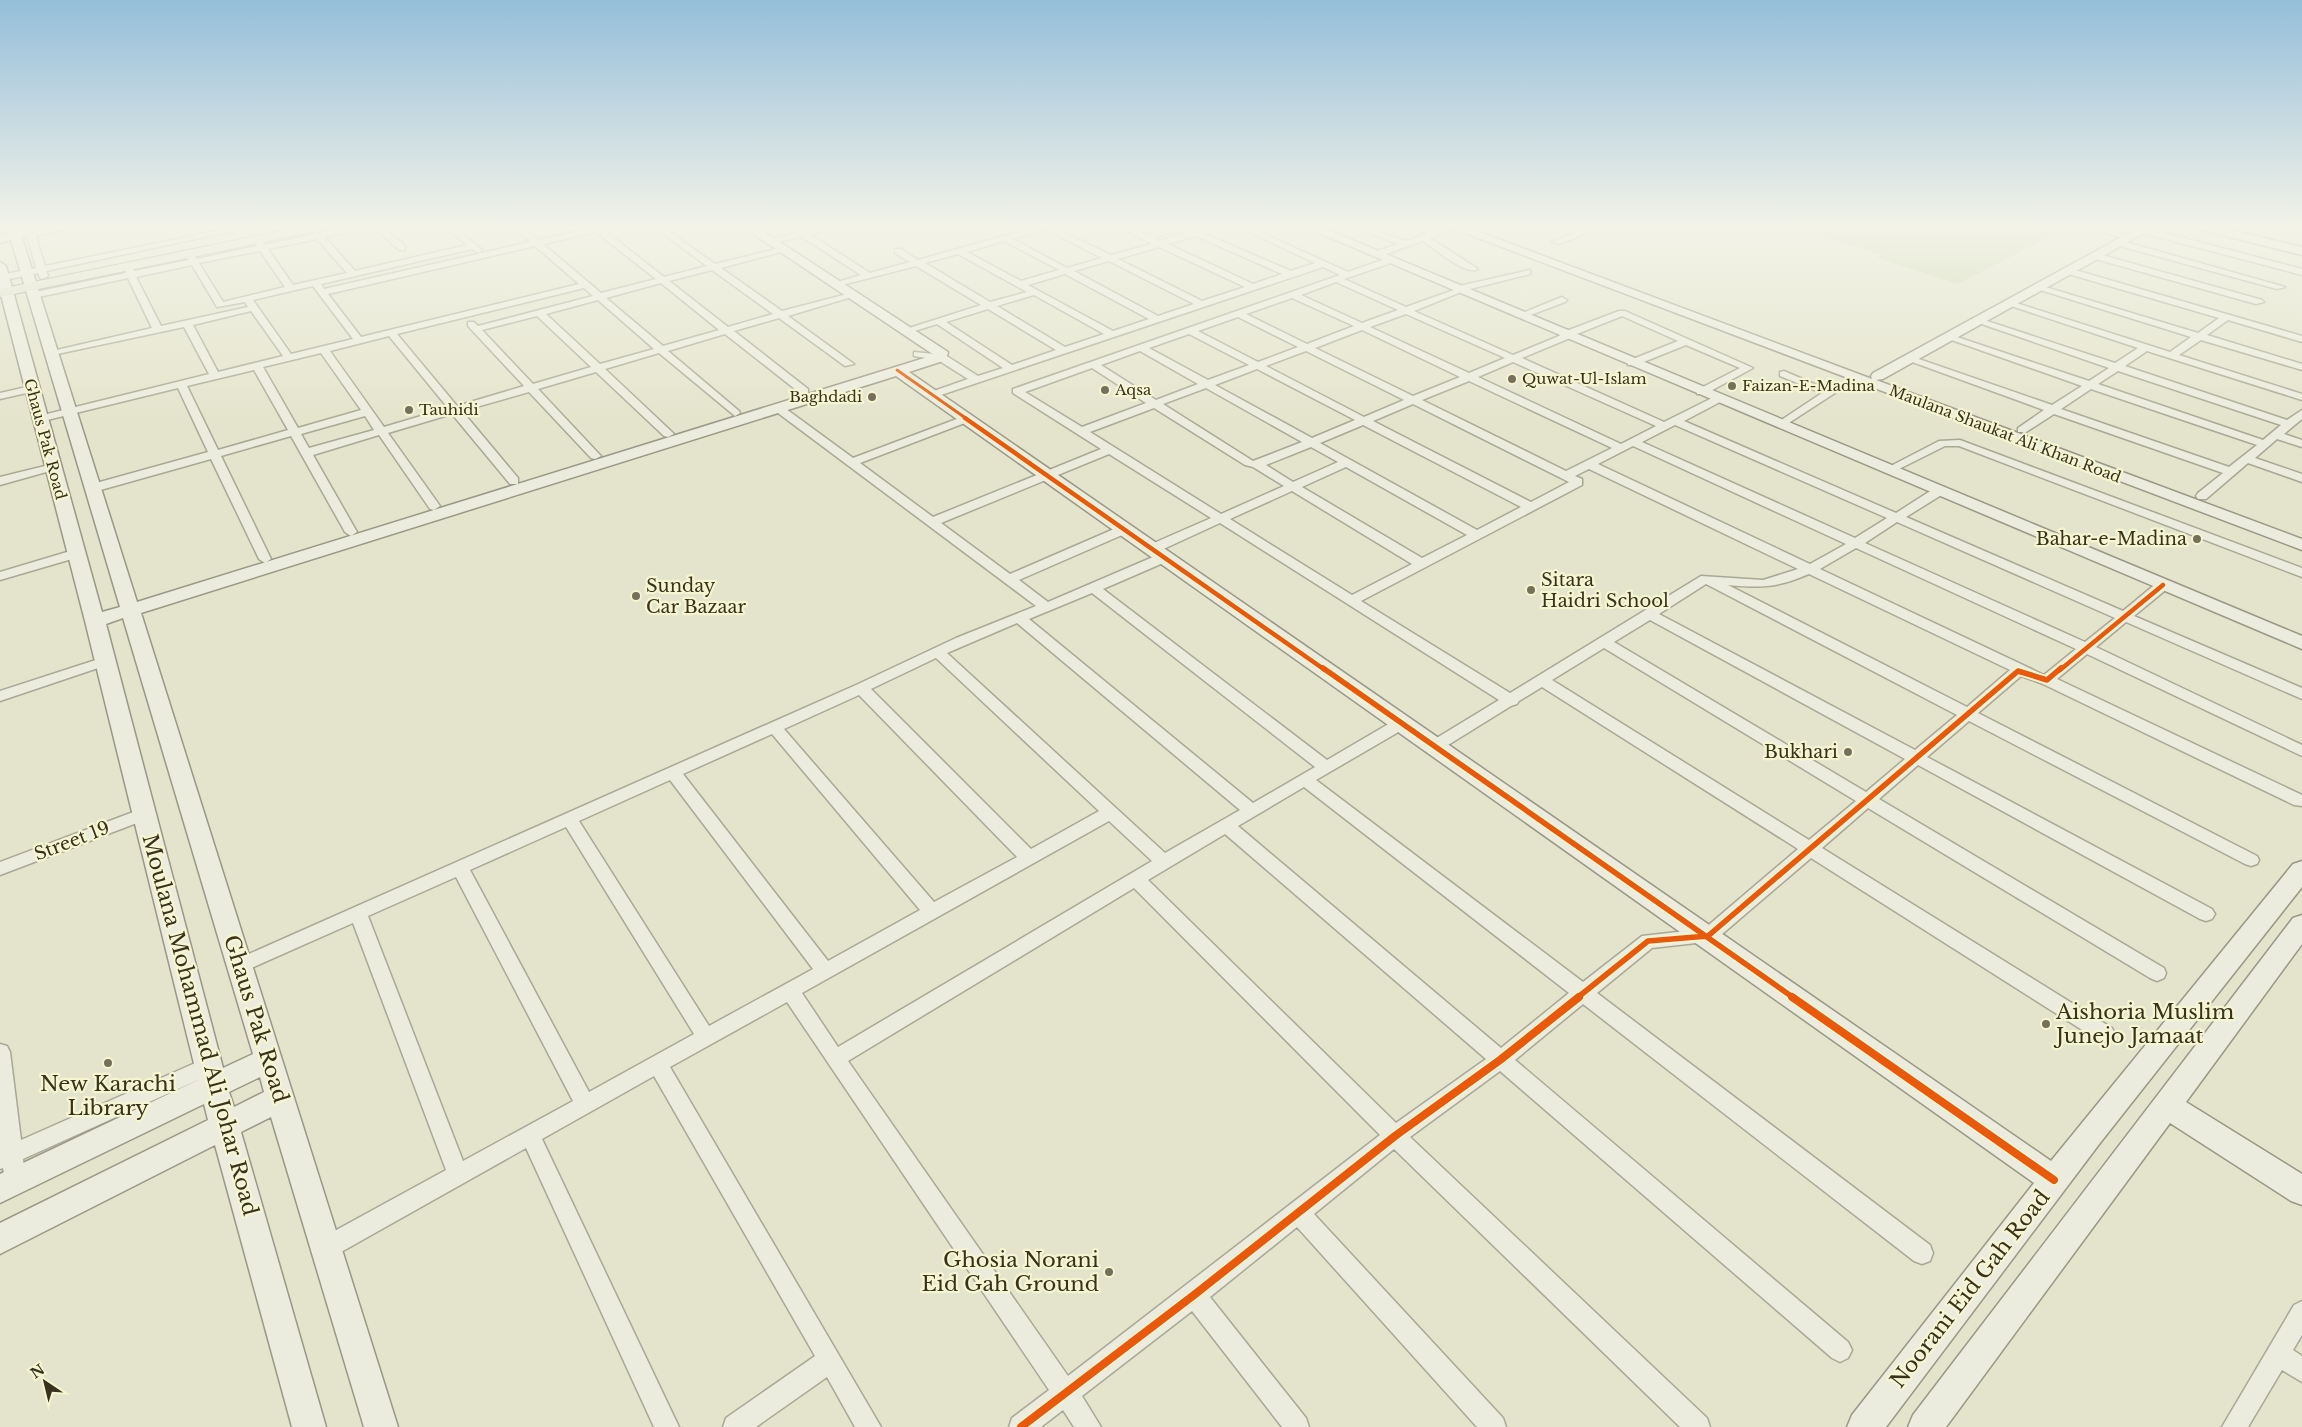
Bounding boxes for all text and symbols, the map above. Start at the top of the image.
place label: Quwat-Ul-Islam [1522,369,1647,388]
marker: Quwat-Ul-Islam [1506,373,1518,385]
street label: Ghaus Pak Road [20,376,71,501]
place label: Faizan-E-Madina [1742,376,1876,395]
place label: Aqsa [1114,380,1152,399]
marker: Faizan-E-Madina [1726,380,1738,392]
street label: Maulana Shaukat Ali Khan Road [1887,380,2124,487]
marker: Aqsa [1099,384,1111,396]
place label: Baghdadi [789,387,862,406]
marker: Baghdadi [866,391,878,403]
place label: Tauhidi [419,400,479,419]
marker: Tauhidi [403,404,415,416]
place label: Bahar-e-Madina [2036,528,2187,550]
marker: Bahar-e-Madina [2191,533,2203,545]
place label: Sitara Haidri School [1541,569,1669,612]
place label: Sunday Car Bazaar [646,575,746,618]
marker: Sitara Haidri School [1525,584,1537,596]
marker: Sunday Car Bazaar [630,590,642,602]
place label: Bukhari [1764,741,1838,763]
marker: Bukhari [1842,746,1854,758]
street label: Street 19 [31,817,113,865]
street label: Moulana Mohammad Ali Johar Road [136,831,264,1219]
street label: Ghaus Pak Road [218,932,294,1106]
place label: Aishoria Muslim Junejo Jamaat [2053,999,2235,1049]
marker: Aishoria Muslim Junejo Jamaat [2040,1018,2052,1030]
marker: New Karachi Library [102,1057,114,1069]
place label: New Karachi Library [40,1071,176,1121]
street label: Noorani Eid Gah Road [1885,1185,2055,1393]
place label: Ghosia Norani Eid Gah Ground [922,1247,1099,1297]
marker: Ghosia Norani Eid Gah Ground [1103,1266,1115,1278]
north arrow [20,1357,70,1407]
text: N [27,1360,48,1383]

